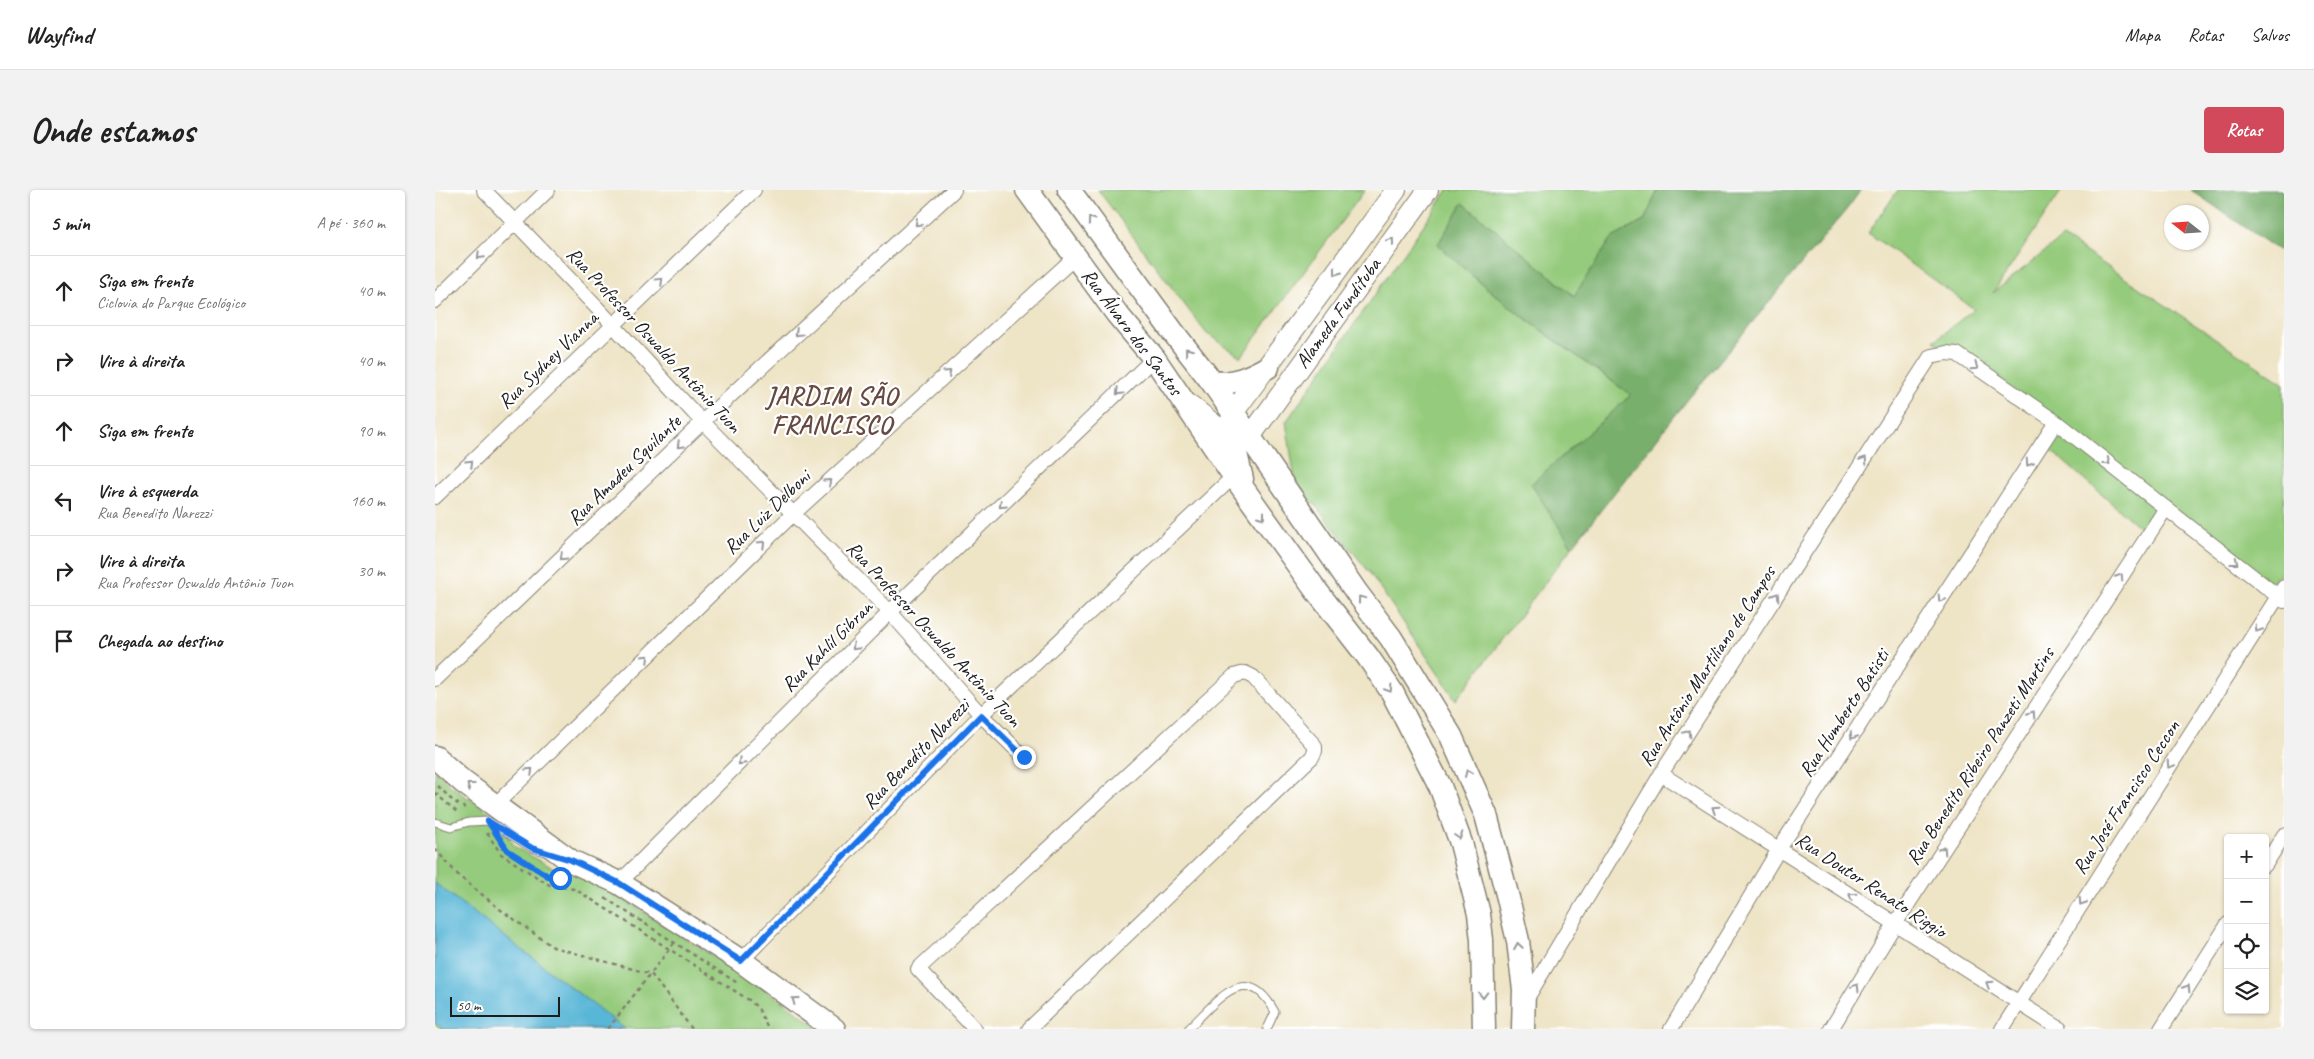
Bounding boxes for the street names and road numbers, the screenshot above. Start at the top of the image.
street label: Rua Professor Oswaldo Antônio Tuon [561,242,747,439]
street label: Alameda Fundituba [1290,252,1387,373]
street label: Rua Álvaro dos Santos [1076,264,1189,402]
street label: Rua Sydney Vianna [493,305,605,414]
street label: Rua Amadeu Squilante [562,408,687,531]
street label: Rua Luiz Delboni [718,463,817,560]
street label: Rua Professor Oswaldo Antônio Tuon [841,536,1027,733]
street label: Rua Antônio Martiliano de Campos [1633,559,1782,771]
street label: Rua Kahlil Gibran [776,594,879,697]
street label: Rua Benedito Ribeiro Panzeti Martins [1900,641,2061,869]
street label: Rua Humberto Batisti [1793,643,1896,782]
street label: Rua Benedito Narezzi [857,692,976,814]
street label: Rua José Francisco Ceccon [2067,714,2186,879]
street label: Rua Doutor Renato Riggio [1791,827,1953,944]

